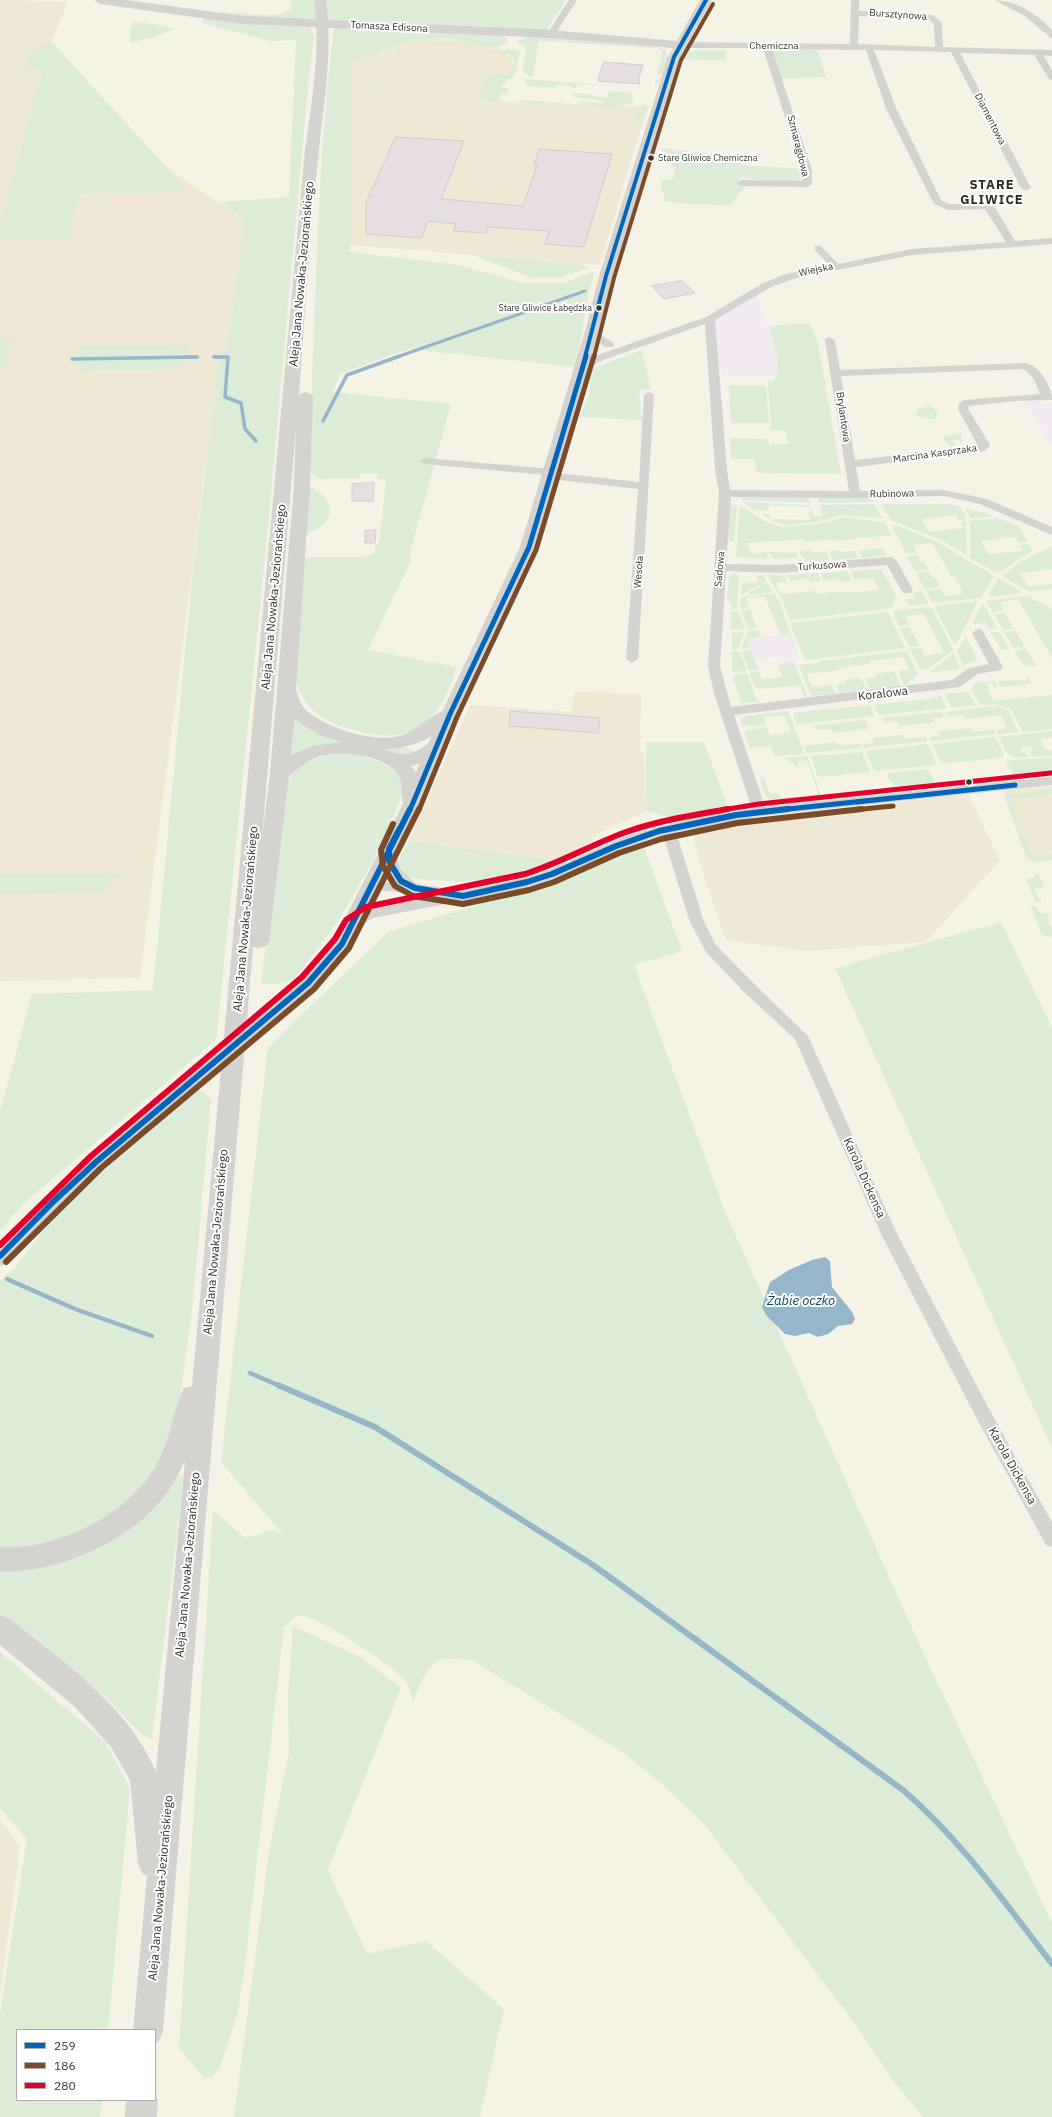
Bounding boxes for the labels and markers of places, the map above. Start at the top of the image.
marker: Stare Gliwice Chemiczna [646,153,656,163]
place label: Stare Gliwice Chemiczna [658,153,758,163]
place label: Stare Gliwice Łabędzka [498,303,592,313]
marker: Stare Gliwice Łabędzka [594,303,604,313]
unlabelled marker [964,777,974,787]

